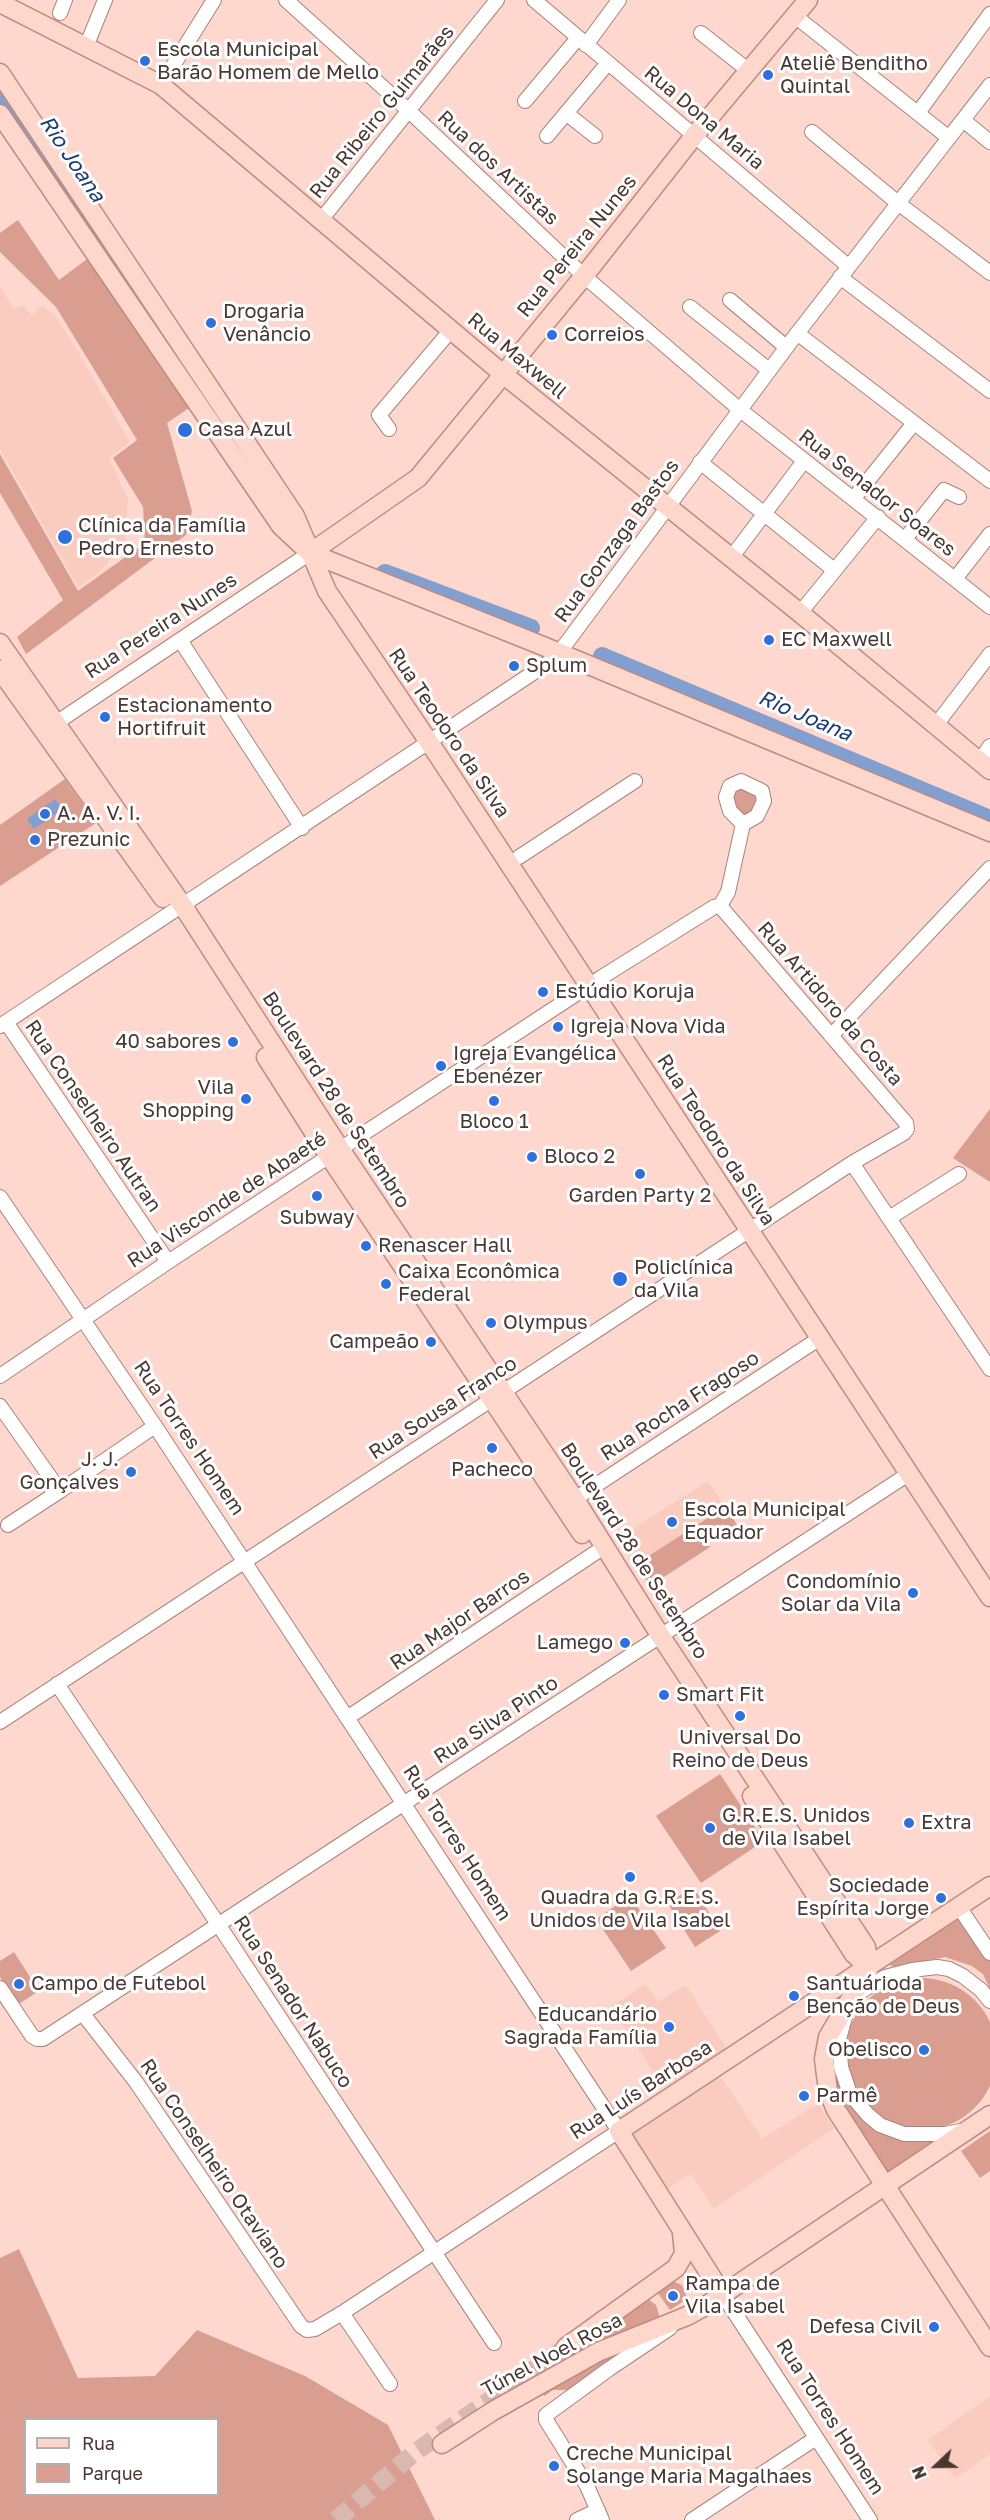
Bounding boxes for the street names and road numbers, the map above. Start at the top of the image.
street label: Rua Ribeiro Guimarães [305,20,459,204]
street label: Rua Dona Maria [639,61,769,175]
street label: Rua dos Artistas [432,106,564,230]
street label: Rua Pereira Nunes [512,170,642,322]
street label: Rua Maxwell [463,308,571,404]
street label: Rua Senador Soares [794,424,960,562]
street label: Rua Gonzaga Bastos [550,455,684,627]
street label: Rua Pereira Nunes [81,568,241,684]
street label: Rua Teodoro da Silva [383,644,515,822]
street label: Rua Artidoro da Costa [752,917,908,1091]
street label: Boulevard 28 de Setembro [257,987,415,1213]
street label: Rua Conselheiro Autran [20,1016,166,1216]
street label: Rua Teodoro da Silva [652,1050,780,1230]
street label: Rua Visconde de Abaeté [123,1127,331,1273]
street label: Rua Rocha Fragoso [596,1346,764,1466]
street label: Rua Sousa Franco [365,1351,521,1465]
street label: Rua Torres Homem [128,1356,250,1520]
street label: Boulevard 28 de Setembro [555,1438,713,1664]
street label: Rua Major Barros [386,1564,534,1676]
street label: Rua Silva Pinto [429,1671,563,1769]
street label: Rua Torres Homem [398,1761,516,1925]
street label: Rua Senador Nabuco [228,1911,358,2093]
street label: Rua Luís Barbosa [566,2035,716,2145]
street label: Rua Conselheiro Otaviano [135,2055,293,2273]
street label: Túnel Noel Rosa [478,2308,626,2402]
street label: Rua Torres Homem [771,2335,889,2499]

